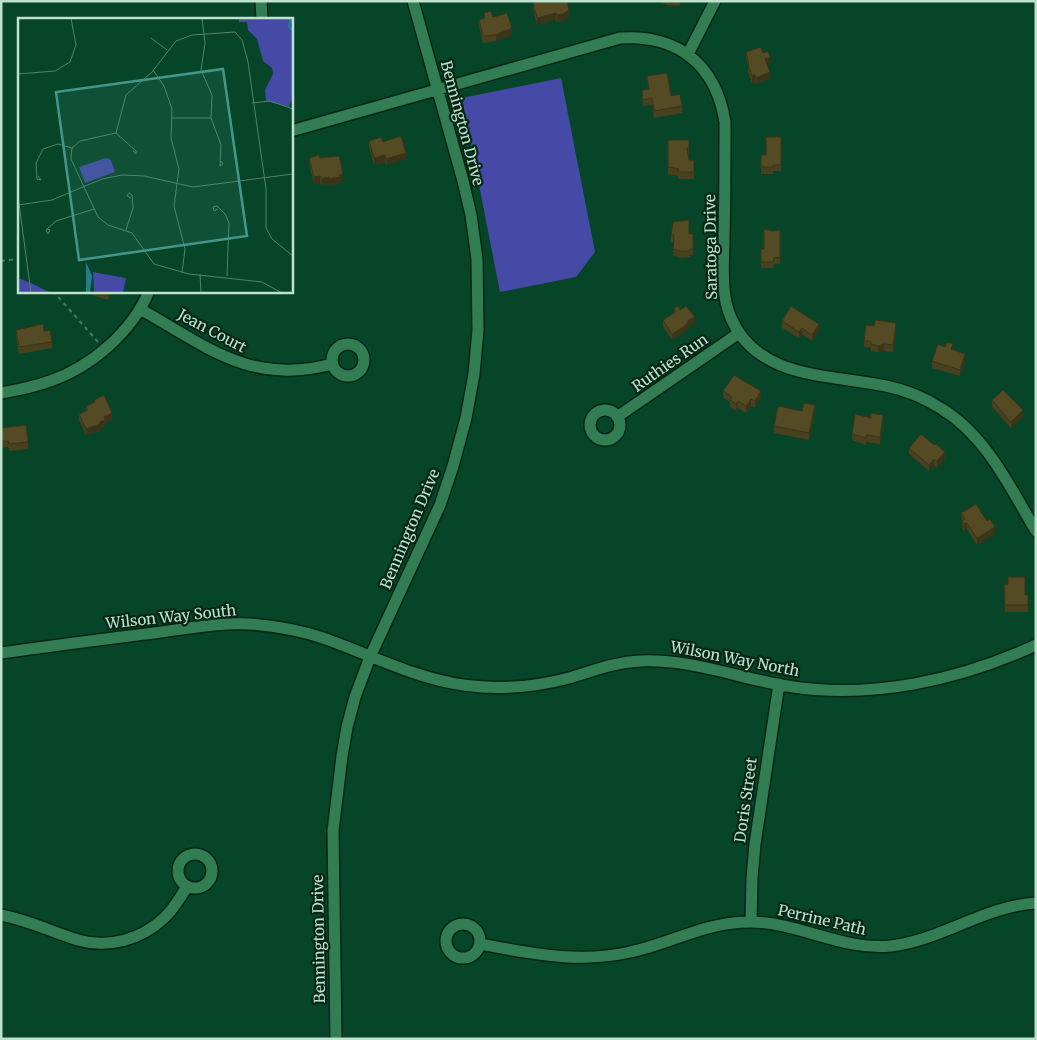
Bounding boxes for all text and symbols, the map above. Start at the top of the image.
inset map [18,18,292,292]
street label: Bennington Drive [437,58,488,188]
street label: Saratoga Drive [700,194,721,300]
street label: Jean Court [174,304,250,357]
street label: Ruthies Run [628,329,711,396]
street label: Bennington Drive [376,466,443,592]
street label: Wilson Way South [104,600,237,633]
street label: Wilson Way North [668,636,801,680]
street label: Doris Street [730,756,761,844]
street label: Bennington Drive [308,874,329,1004]
street label: Perrine Path [776,900,868,939]

